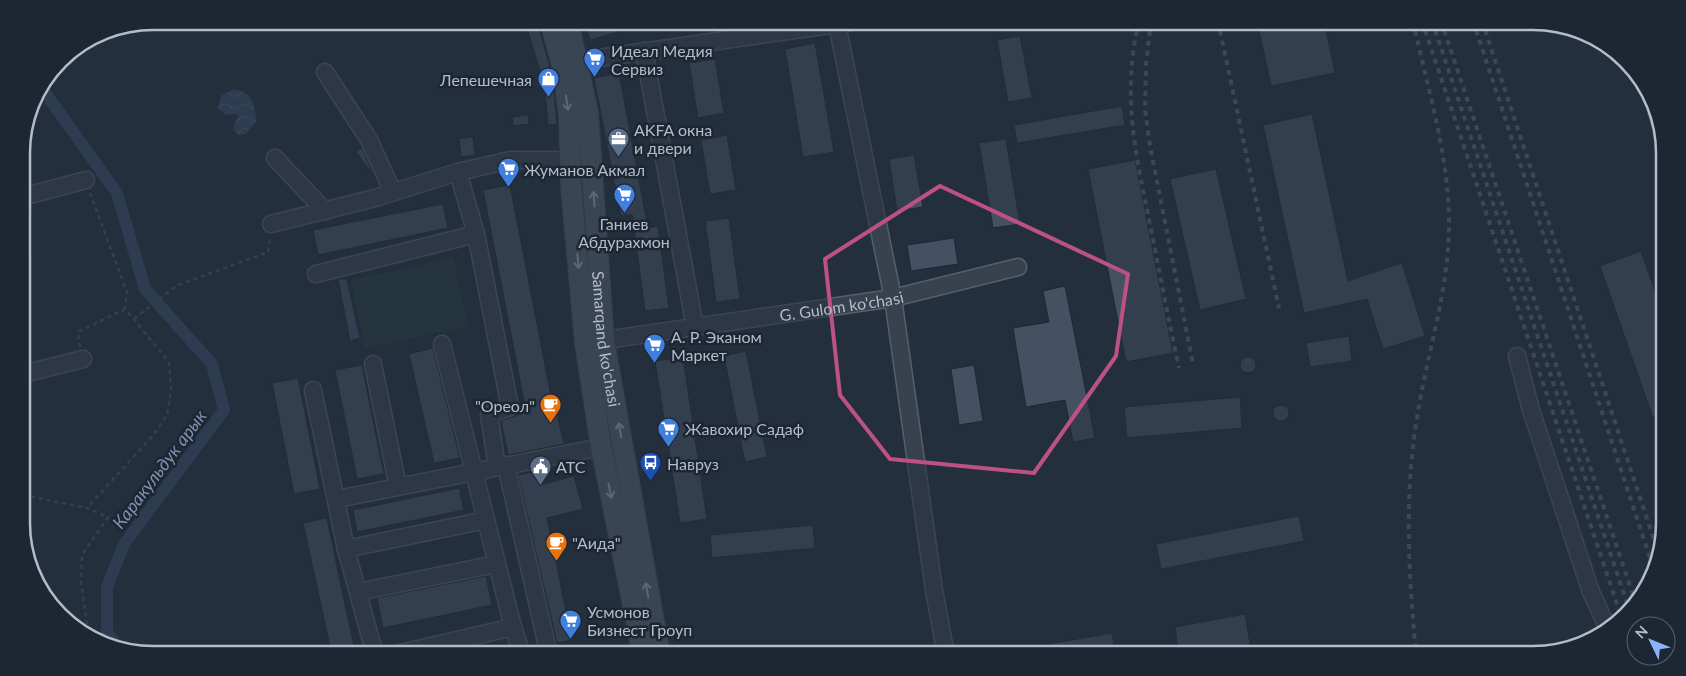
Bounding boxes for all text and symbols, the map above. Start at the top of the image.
place label: Идеал Медия Сервиз [611,41,713,78]
supermarket icon: Идеал Медия Сервиз [583,47,607,78]
shop icon: Лепешечная [536,67,560,98]
place label: Лепешечная [439,70,532,89]
one-way arrow [563,95,573,111]
place label: AKFA окна и двери [634,120,712,157]
office icon: AKFA окна и двери [606,126,630,157]
supermarket icon: Жуманов Акмал [496,157,520,188]
place label: Жуманов Акмал [524,160,645,179]
supermarket icon: Ганиев Абдурахмон [612,182,636,213]
one-way arrow [589,191,599,207]
place label: Ганиев Абдурахмон [578,214,670,251]
one-way arrow [573,252,582,268]
street label: Samarqand ko'chasi [590,270,625,408]
street label: G. Gulom ko'chasi [778,286,905,324]
place label: А. Р. Эканом Маркет [671,327,762,364]
supermarket icon: А. Р. Эканом Маркет [643,333,667,364]
cafe icon: "Ореол" [539,393,563,424]
place label: "Ореол" [475,396,535,415]
water label: Каракульдук арык [107,405,211,533]
supermarket icon: Жавохир Садаф [657,416,681,447]
place label: Жавохир Садаф [685,419,804,438]
one-way arrow [614,422,624,438]
bus stop icon: Навруз [639,451,663,482]
public building icon: АТС [528,454,552,485]
place label: Навруз [667,454,719,473]
place label: АТС [556,457,586,476]
one-way arrow [605,482,615,498]
cafe icon: "Аида" [544,530,568,561]
place label: "Аида" [572,533,621,552]
one-way arrow [642,582,652,598]
place label: Усмонов Бизнест Гроуп [587,602,692,639]
supermarket icon: Усмонов Бизнест Гроуп [559,608,583,639]
north arrow [1626,616,1676,666]
text: N [1631,622,1651,642]

